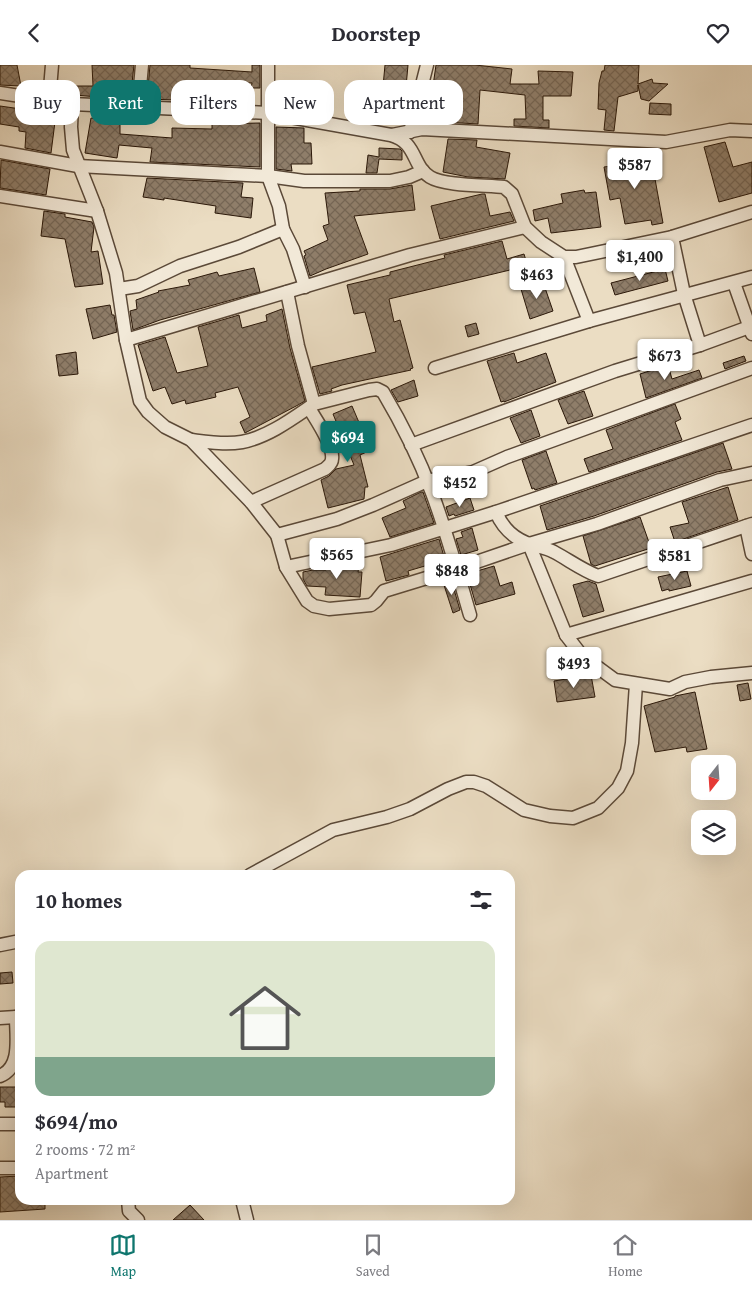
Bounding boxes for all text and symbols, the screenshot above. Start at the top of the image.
text: Doorstep [332,17,420,49]
icon: back [20,19,48,47]
icon: heart [704,19,732,47]
chip: Buy [15,80,80,125]
chip: Rent [90,80,161,125]
chip: Filters [171,80,255,125]
chip: New [265,80,334,125]
chip: Apartment [344,80,463,125]
pin: $587 [605,147,665,190]
text: $587 [618,152,652,176]
pin: $1,400 [599,239,681,282]
text: $1,400 [617,244,663,268]
pin: $463 [507,257,567,300]
text: $463 [520,262,554,286]
pin: $673 [635,339,695,381]
text: $673 [648,343,682,367]
pin: $694 [318,421,378,463]
text: $694 [331,425,365,449]
pin: $452 [430,465,490,508]
text: $452 [443,470,477,494]
pin: $565 [307,537,367,580]
pin: $581 [645,539,705,581]
text: $565 [320,542,354,566]
text: $581 [658,543,692,567]
pin: $848 [422,553,482,596]
text: $848 [435,558,469,582]
pin: $493 [544,647,604,689]
text: $493 [557,651,591,675]
north arrow [691,755,736,800]
map controls [691,755,736,855]
button: layers [691,810,736,855]
text: 10 homes [35,885,122,916]
icon: filters [467,886,495,914]
icon: home [220,973,310,1063]
text: $694/mo [35,1106,118,1137]
text: 2 rooms · 72 m² [35,1137,135,1161]
text: Apartment [35,1161,108,1185]
tab: Map [109,1231,137,1281]
tab: Saved [356,1231,390,1281]
tab: Home [608,1231,643,1281]

